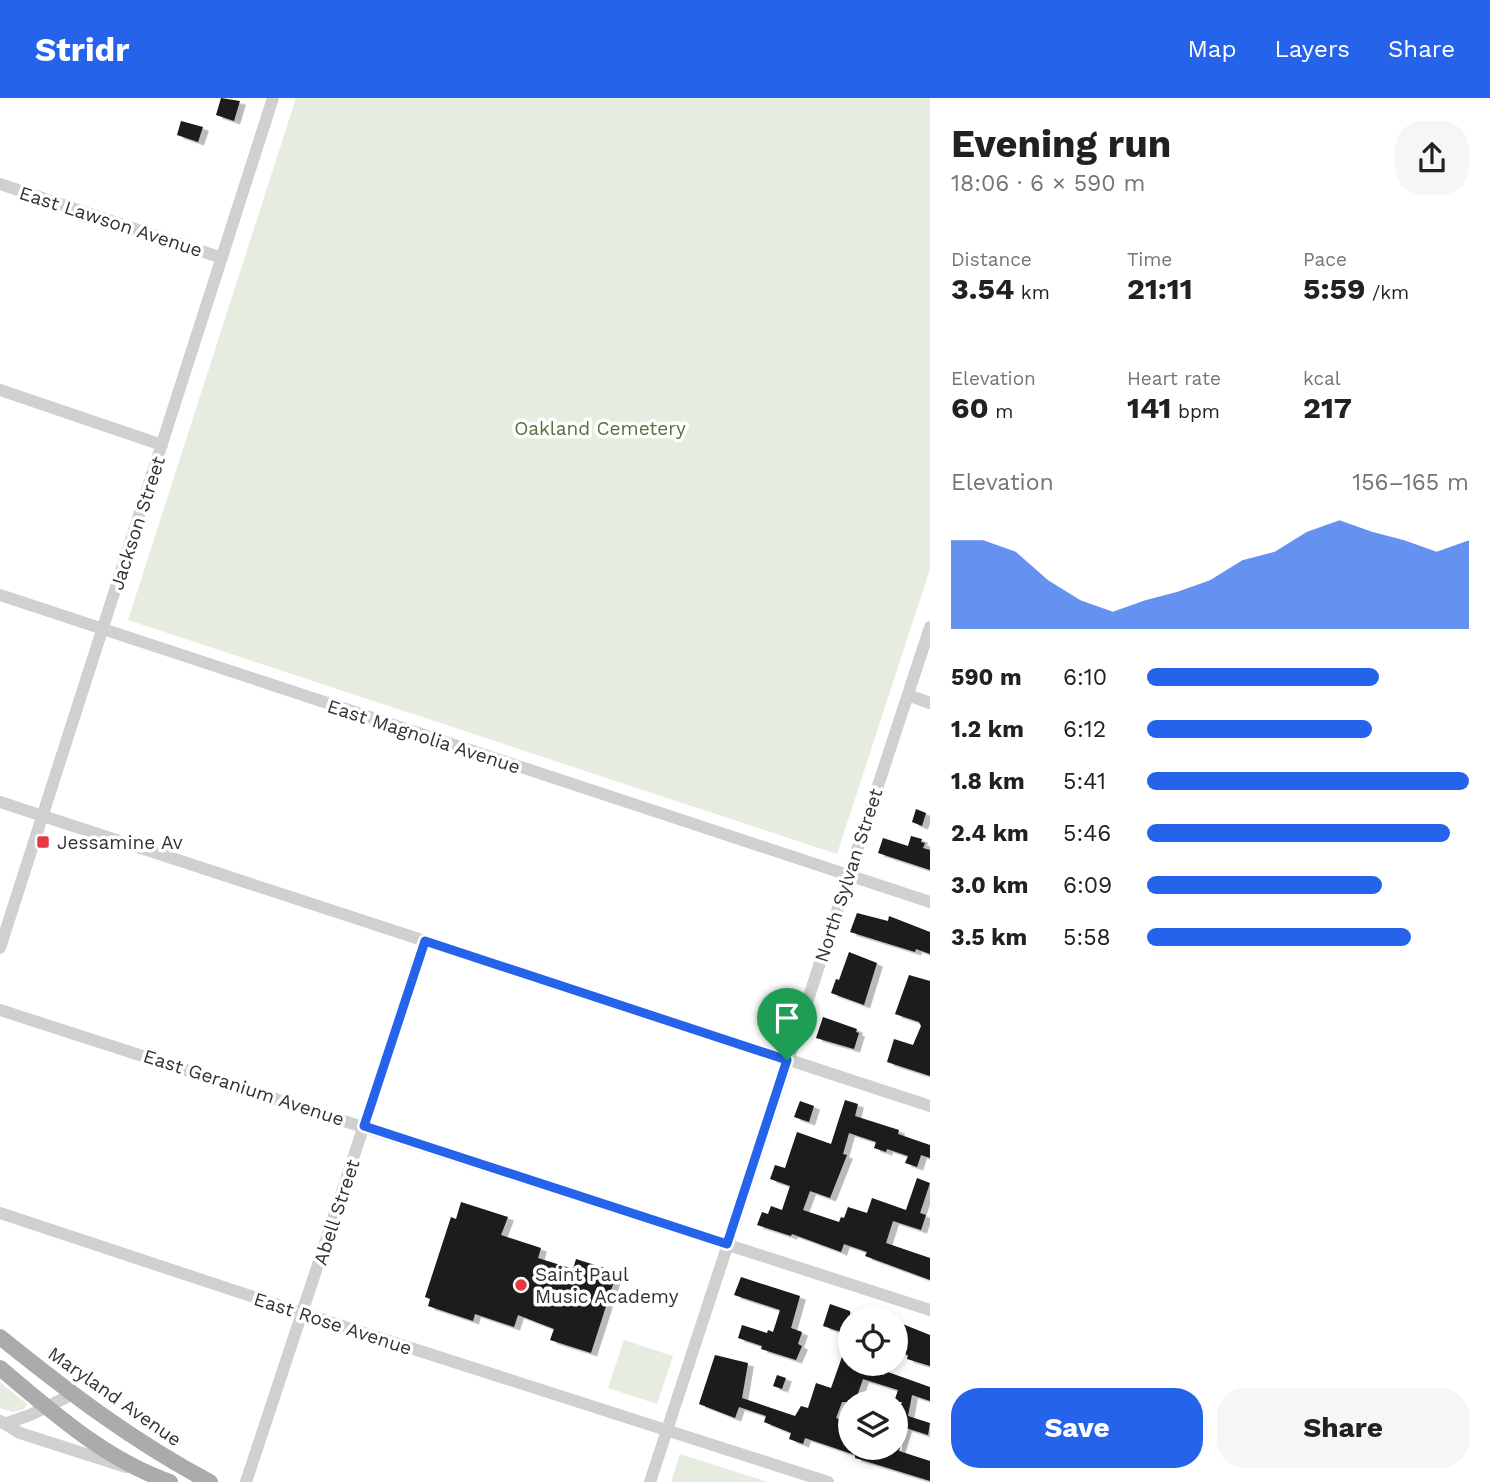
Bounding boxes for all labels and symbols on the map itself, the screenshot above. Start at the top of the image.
street label: East Lawson Avenue [16,181,205,262]
park label: Oakland Cemetery [514,417,686,440]
street label: Jackson Street [105,453,170,593]
street label: East Magnolia Avenue [324,694,523,779]
street label: North Sylvan Street [810,785,887,965]
place label: Jessamine Av [57,831,183,854]
marker: Jessamine Av [35,834,51,850]
pin [757,988,817,1060]
street label: East Geranium Avenue [140,1044,347,1131]
street label: Abell Street [309,1156,364,1268]
place label: Saint Paul Music Academy [535,1263,679,1308]
marker: Saint Paul Music Academy [513,1277,529,1293]
street label: East Rose Avenue [251,1287,415,1360]
street label: Maryland Avenue [44,1342,186,1451]

